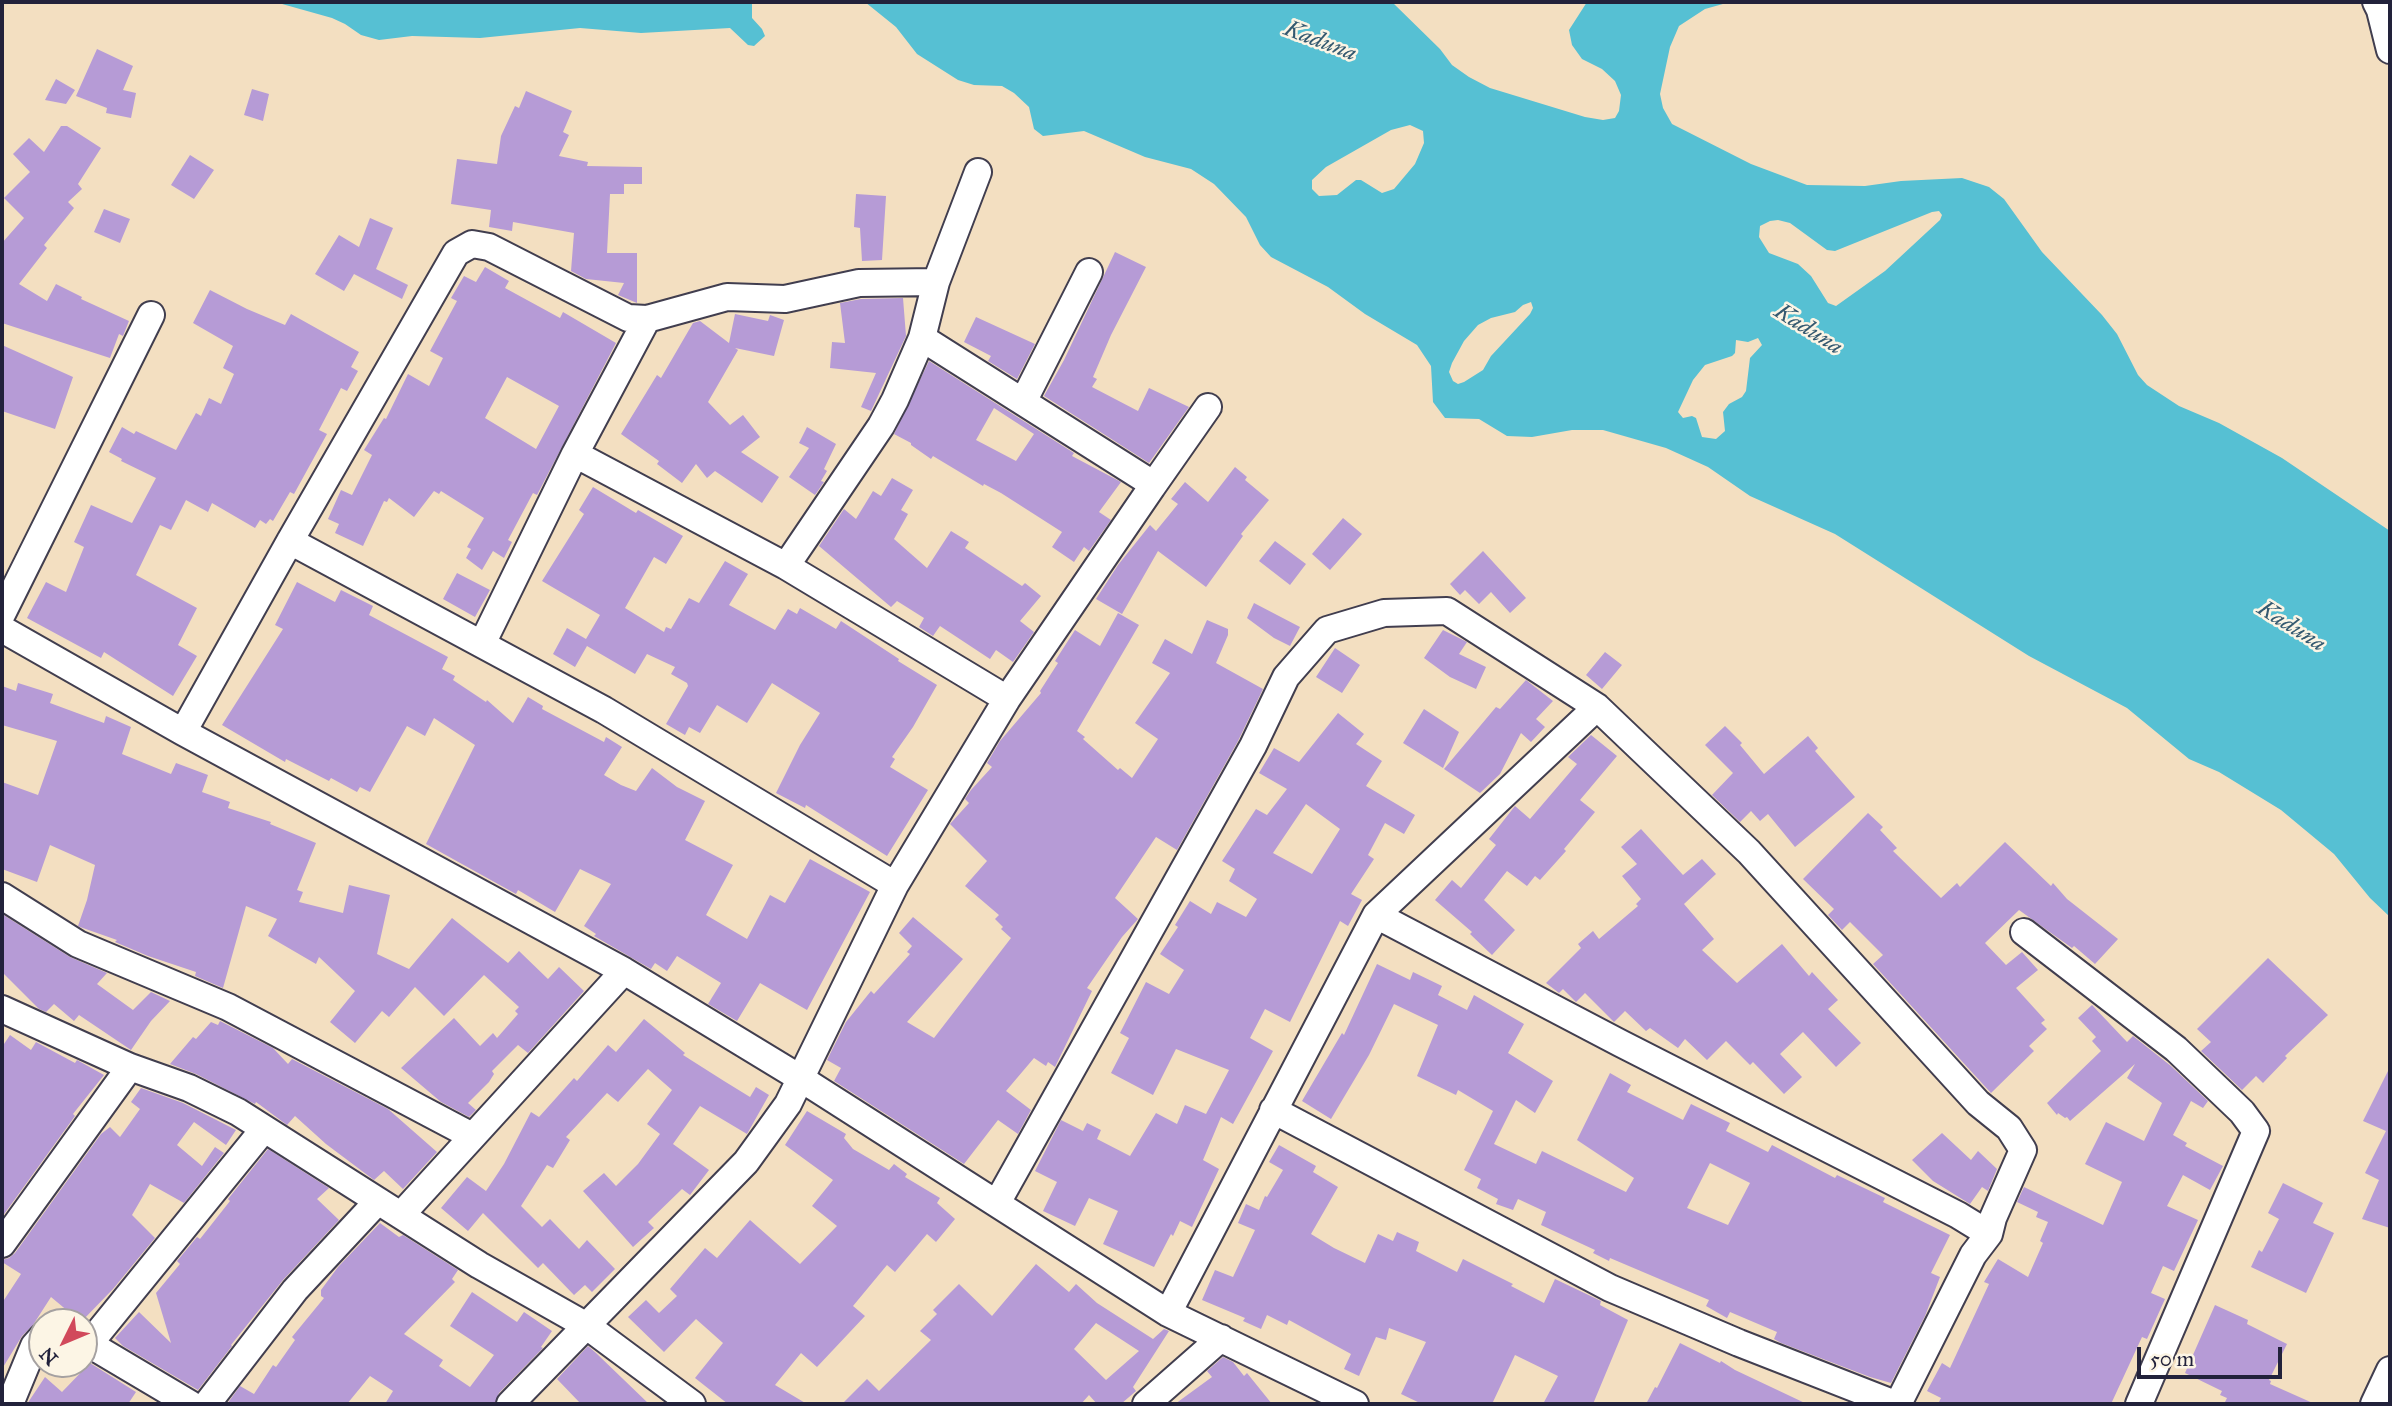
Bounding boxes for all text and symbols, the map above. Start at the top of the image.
water label: Kaduna [1280,16,1360,68]
water label: Kaduna [1769,298,1847,362]
water label: Kaduna [2252,595,2330,659]
north arrow [28,1308,98,1378]
scale bar [2140,1332,2285,1376]
text: N [35,1343,63,1370]
text: 50 m [2150,1346,2194,1372]

